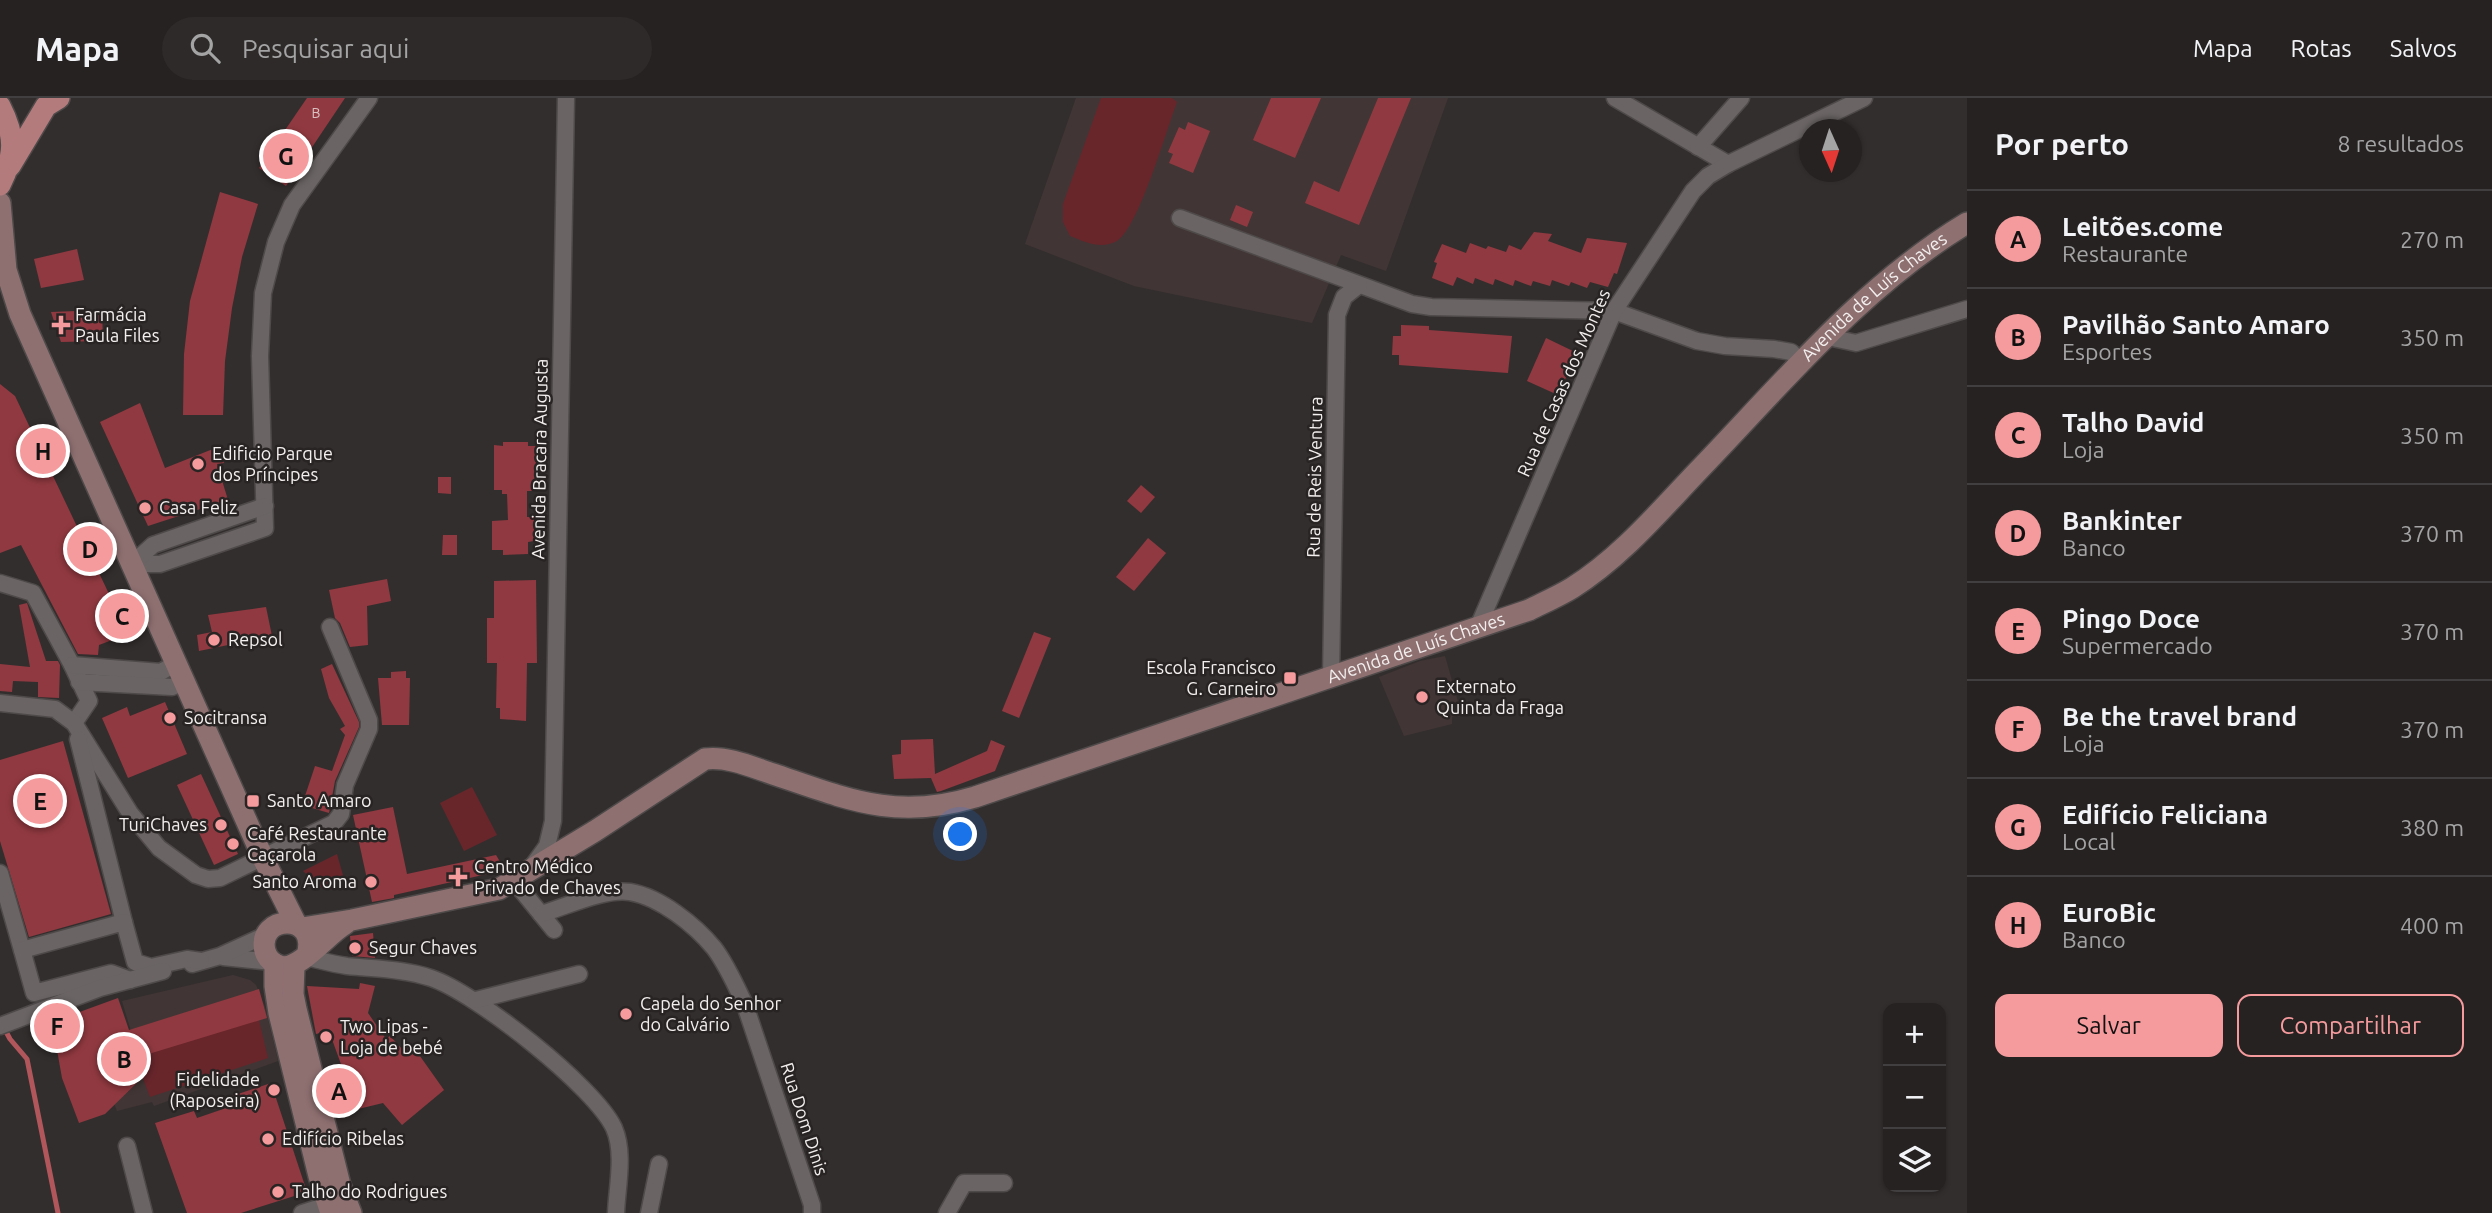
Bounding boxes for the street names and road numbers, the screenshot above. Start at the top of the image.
street label: Avenida de Luís Chaves [1797,228,1950,365]
street label: Rua de Casas dos Montes [1513,286,1614,479]
street label: Avenida Bracara Augusta [527,358,551,559]
street label: Rua de Reis Ventura [1303,396,1325,558]
street label: Avenida de Luís Chaves [1324,608,1507,686]
street label: Rua Dom Dinis [777,1060,833,1178]

